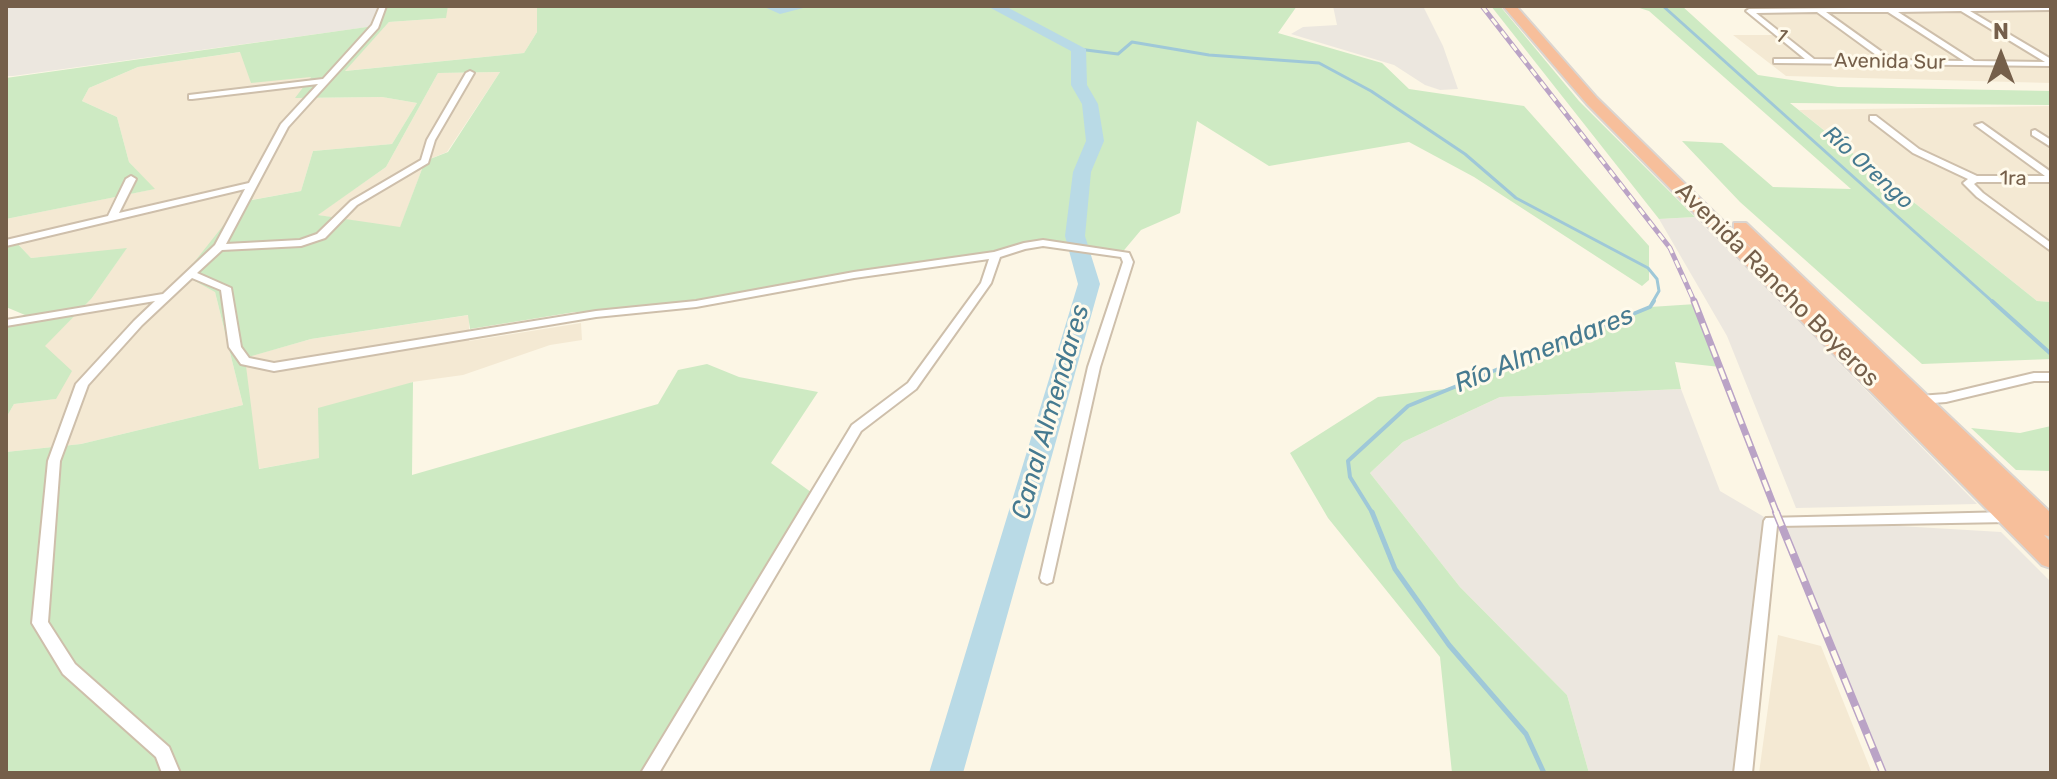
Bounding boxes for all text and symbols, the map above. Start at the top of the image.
north arrow [1961,16,2041,96]
text: N [1993,18,2009,45]
street label: 1 [1770,24,1792,48]
street label: Avenida Sur [1834,49,1946,75]
water label: Río Orengo [1817,121,1919,215]
street label: 1ra [1999,167,2027,191]
street label: Avenida Rancho Boyeros [1669,177,1885,393]
water label: Río Almendares [1450,300,1638,400]
water label: Canal Almendares [1005,301,1097,523]

